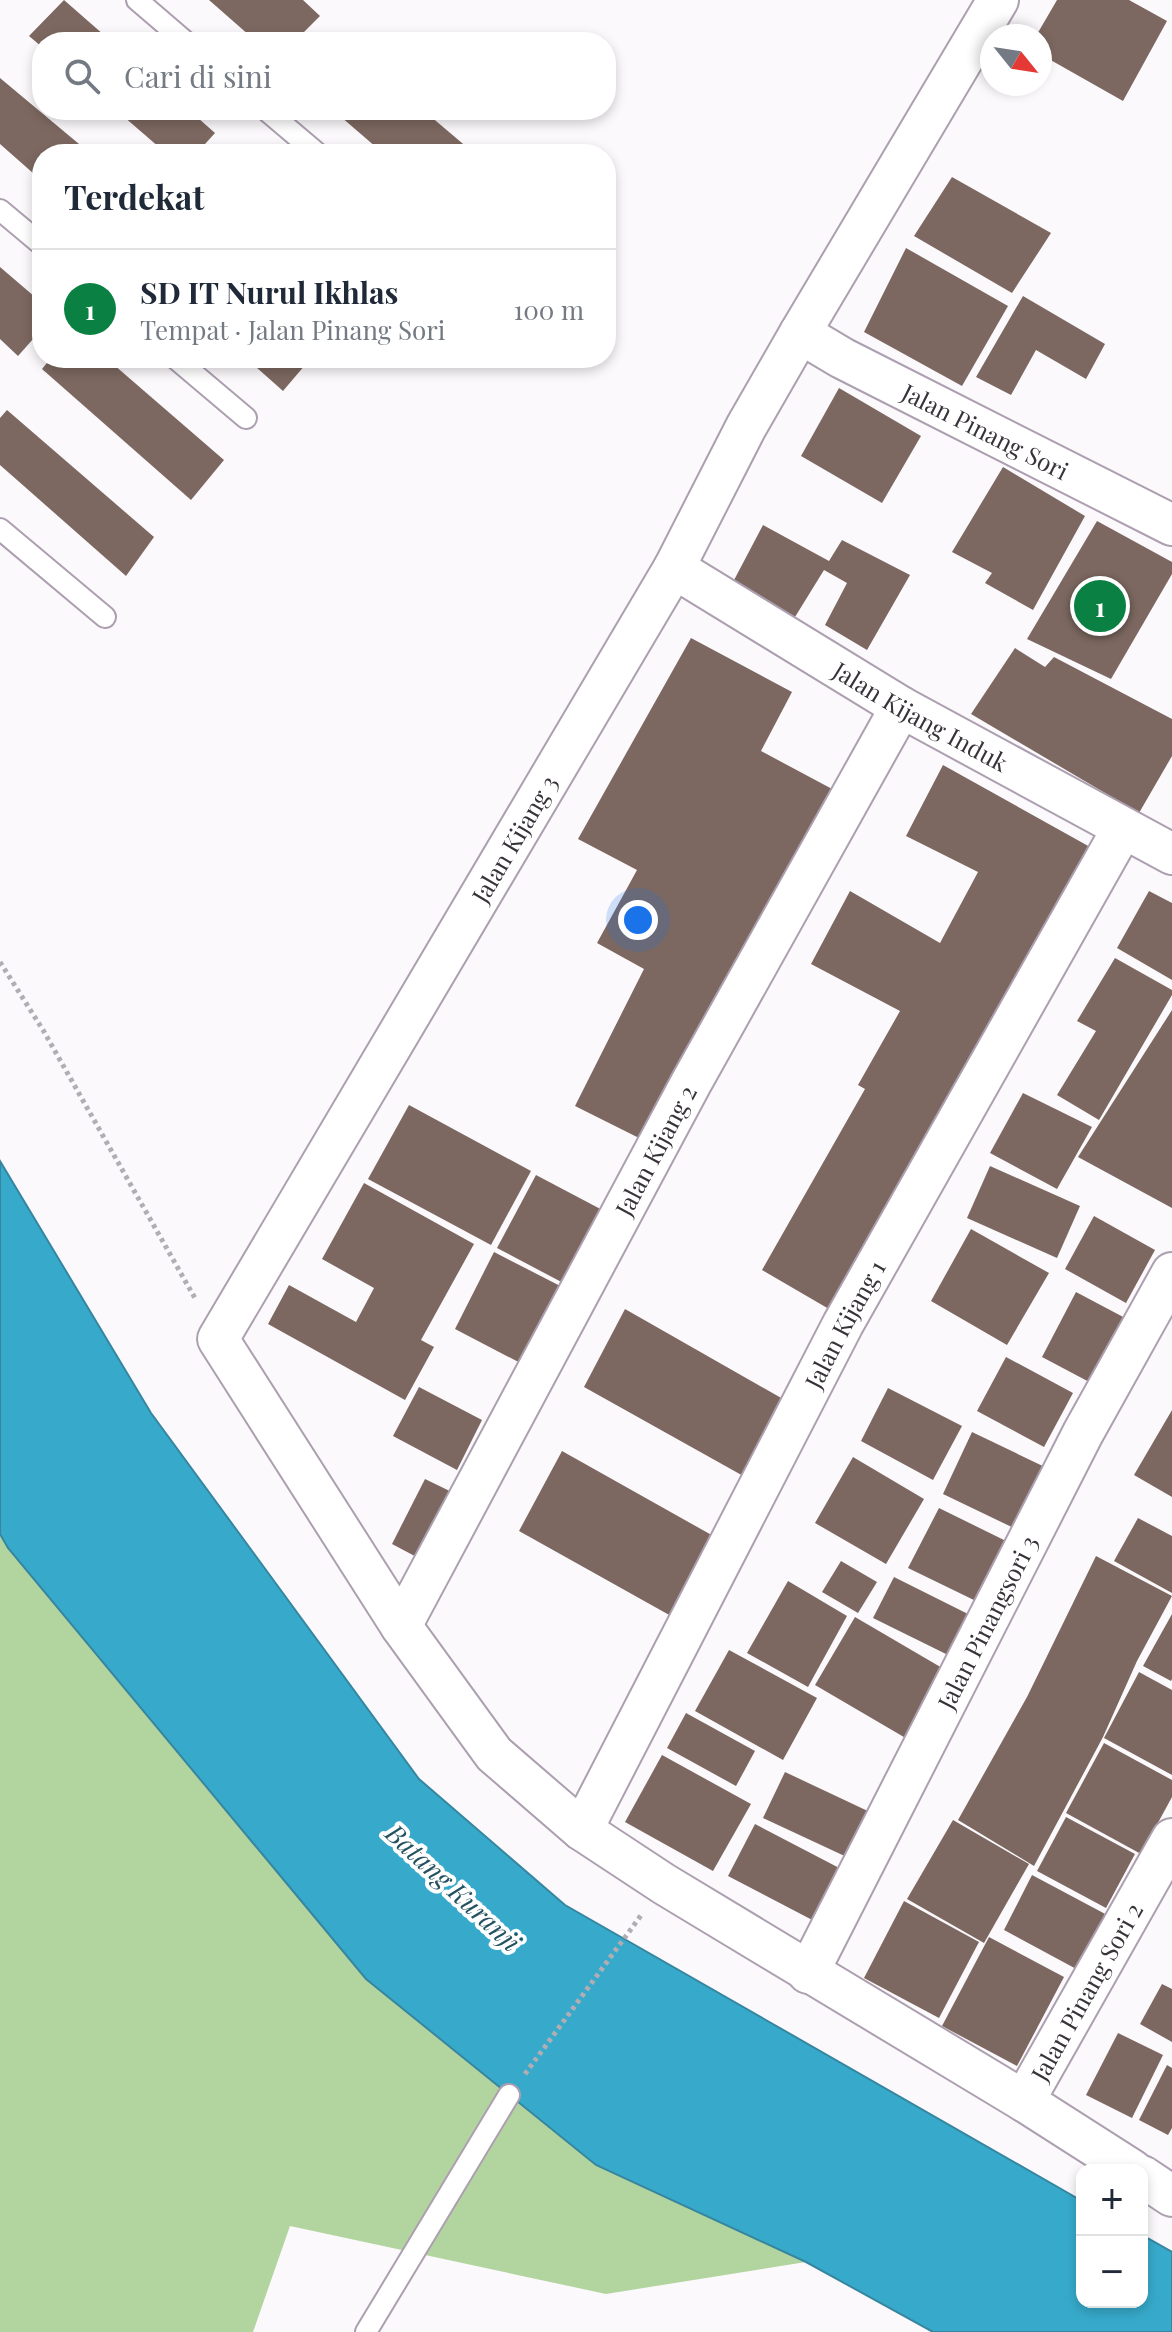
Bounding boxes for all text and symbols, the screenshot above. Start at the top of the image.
north arrow [980,24,1052,96]
search box [32,32,616,120]
icon: search [60,54,104,98]
text: Cari di sini [124,56,272,96]
text: Terdekat [64,173,204,219]
text: SD IT Nurul Ikhlas [140,272,398,312]
text: 1 [85,292,95,327]
text: 100 m [514,292,584,327]
text: Tempat · Jalan Pinang Sori [140,312,445,347]
street label: Jalan Pinang Sori [896,375,1074,486]
pin: 1 [1074,576,1126,636]
street label: Jalan Kijang Induk [827,653,1015,779]
street label: Jalan Kijang 3 [463,769,564,909]
your location [618,900,658,940]
street label: Jalan Kijang 2 [607,1079,703,1222]
street label: Jalan Kijang 1 [796,1254,892,1394]
street label: Jalan Pinangsori 3 [929,1530,1044,1715]
water label: Batang Kuranji [378,1815,530,1959]
street label: Jalan Pinang Sori 2 [1022,1896,1149,2087]
map controls [1076,2164,1148,2308]
button: + [1076,2164,1148,2236]
button: − [1076,2236,1148,2308]

